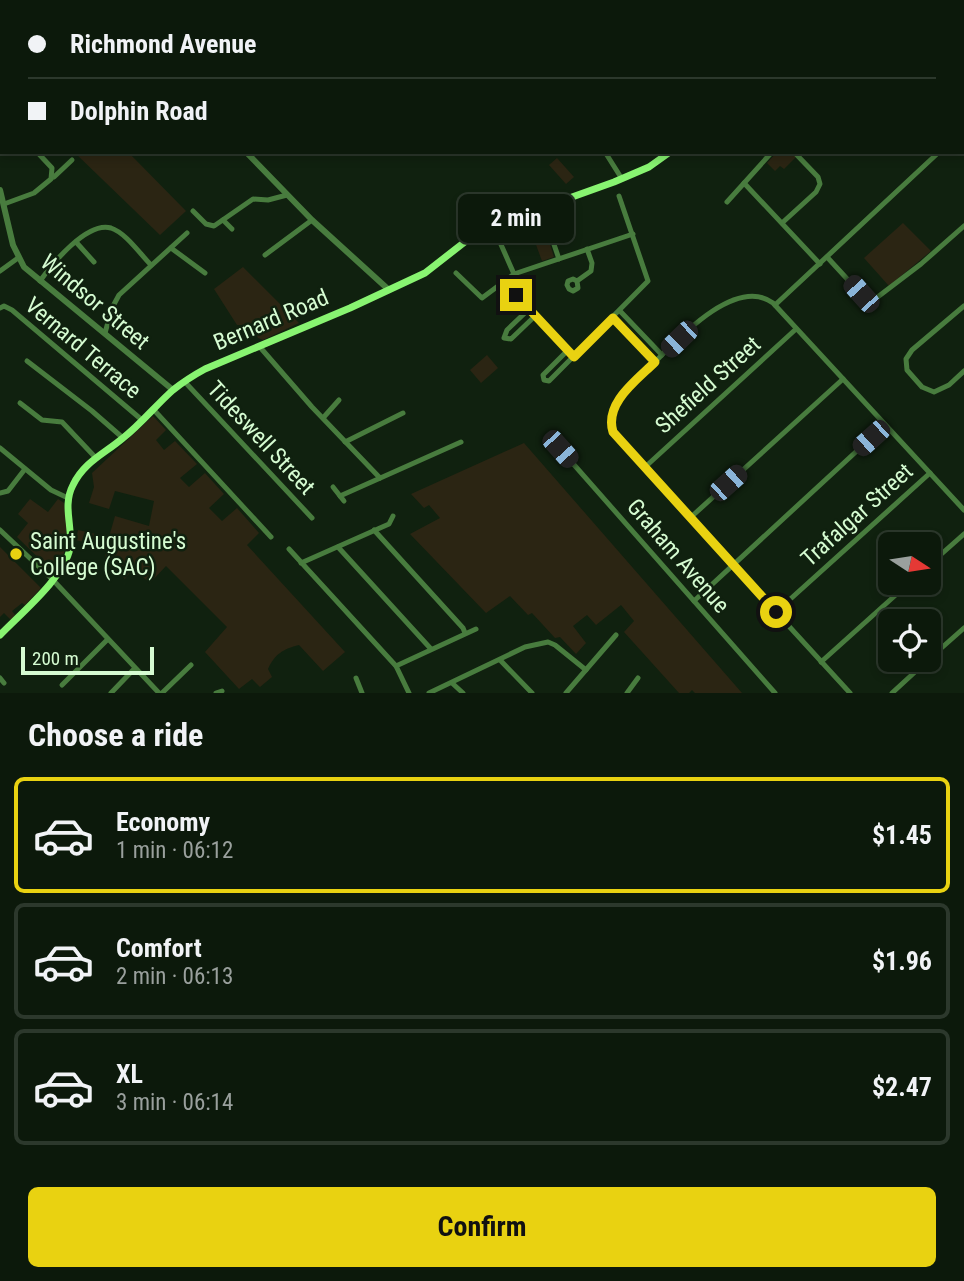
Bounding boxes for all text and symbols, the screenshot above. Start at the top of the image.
text: Richmond Avenue [70,29,256,59]
text: Dolphin Road [70,96,208,126]
callout: 2 min [458,194,574,243]
text: 2 min [490,205,542,232]
street label: Windsor Street [35,249,155,355]
car [840,271,883,317]
route end [500,279,532,311]
street label: Bernard Road [209,284,333,356]
street label: Vernard Terrace [20,292,146,404]
car [657,317,702,361]
street label: Shefield Street [650,331,766,439]
street label: Tideswell Street [202,376,320,500]
car [849,416,894,460]
car [539,426,582,472]
street label: Trafalgar Street [796,458,918,572]
car [706,461,751,505]
street label: Graham Avenue [621,494,735,618]
place label: Saint Augustine's College (SAC) [30,528,186,581]
north arrow [878,532,942,595]
map controls [878,532,941,672]
marker: Saint Augustine's College (SAC) [8,546,24,562]
route start [760,596,792,628]
button: locate [878,609,941,672]
scale bar [21,644,154,676]
text: 200 m [32,647,79,670]
text: Choose a ride [28,716,203,754]
icon: car [32,804,95,867]
text: Economy [116,807,210,837]
text: $1.45 [872,820,932,850]
text: 1 min · 06:12 [116,837,233,864]
icon: car [32,930,95,993]
text: Comfort [116,933,202,963]
text: $1.96 [872,946,932,976]
text: 2 min · 06:13 [116,963,233,990]
icon: car [32,1056,95,1119]
text: XL [116,1059,143,1089]
text: $2.47 [872,1072,932,1102]
text: 3 min · 06:14 [116,1089,233,1116]
button: Confirm [28,1187,936,1267]

